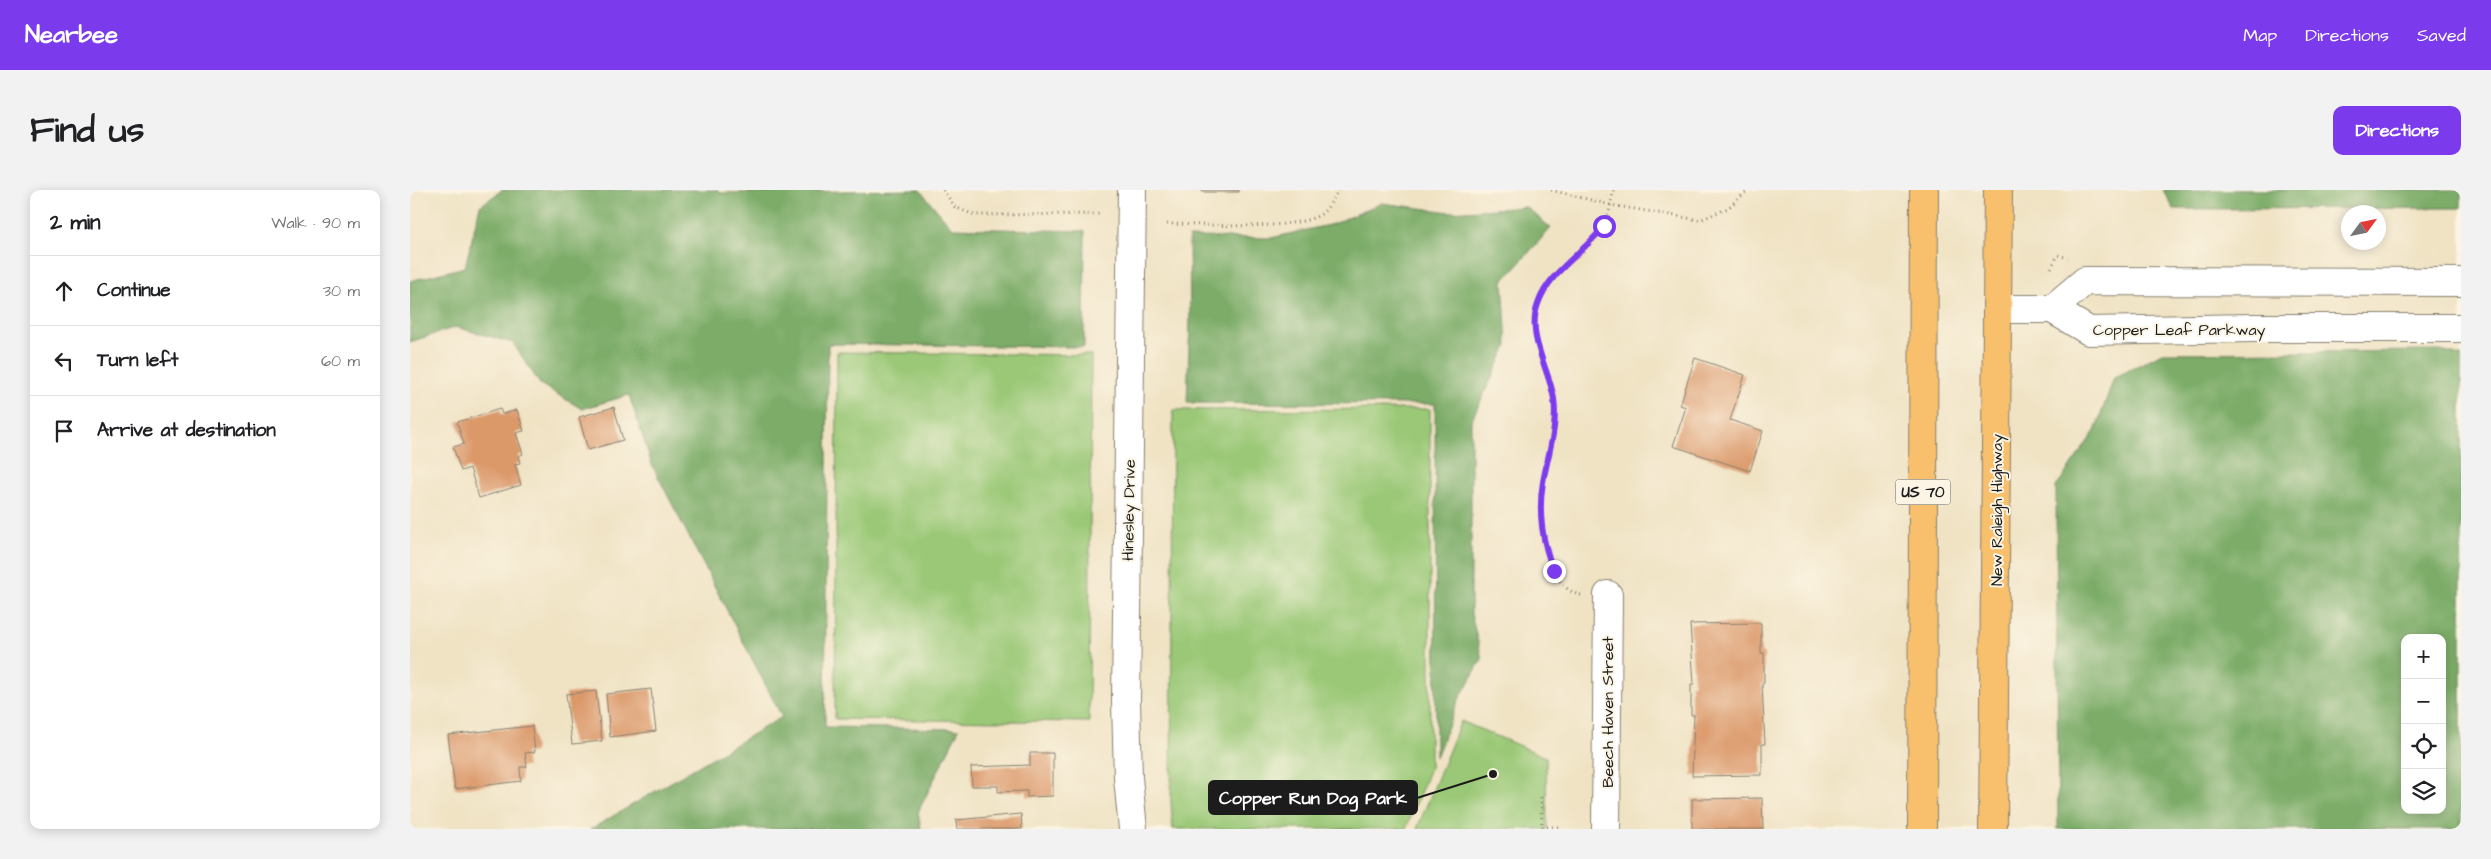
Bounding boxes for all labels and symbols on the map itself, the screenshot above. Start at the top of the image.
north arrow [2341,205,2386,250]
route start [1593,215,1616,238]
street label: Copper Leaf Parkway [2093,319,2266,342]
street label: New Raleigh Highway [1986,434,2009,586]
street label: Hinesley Drive [1117,459,1142,561]
road number: US 70 [1896,480,1950,504]
route end [1543,560,1566,583]
street label: Beech Haven Street [1597,636,1619,788]
callout: Copper Run Dog Park [1209,781,1417,814]
text: Copper Run Dog Park [1219,786,1408,812]

